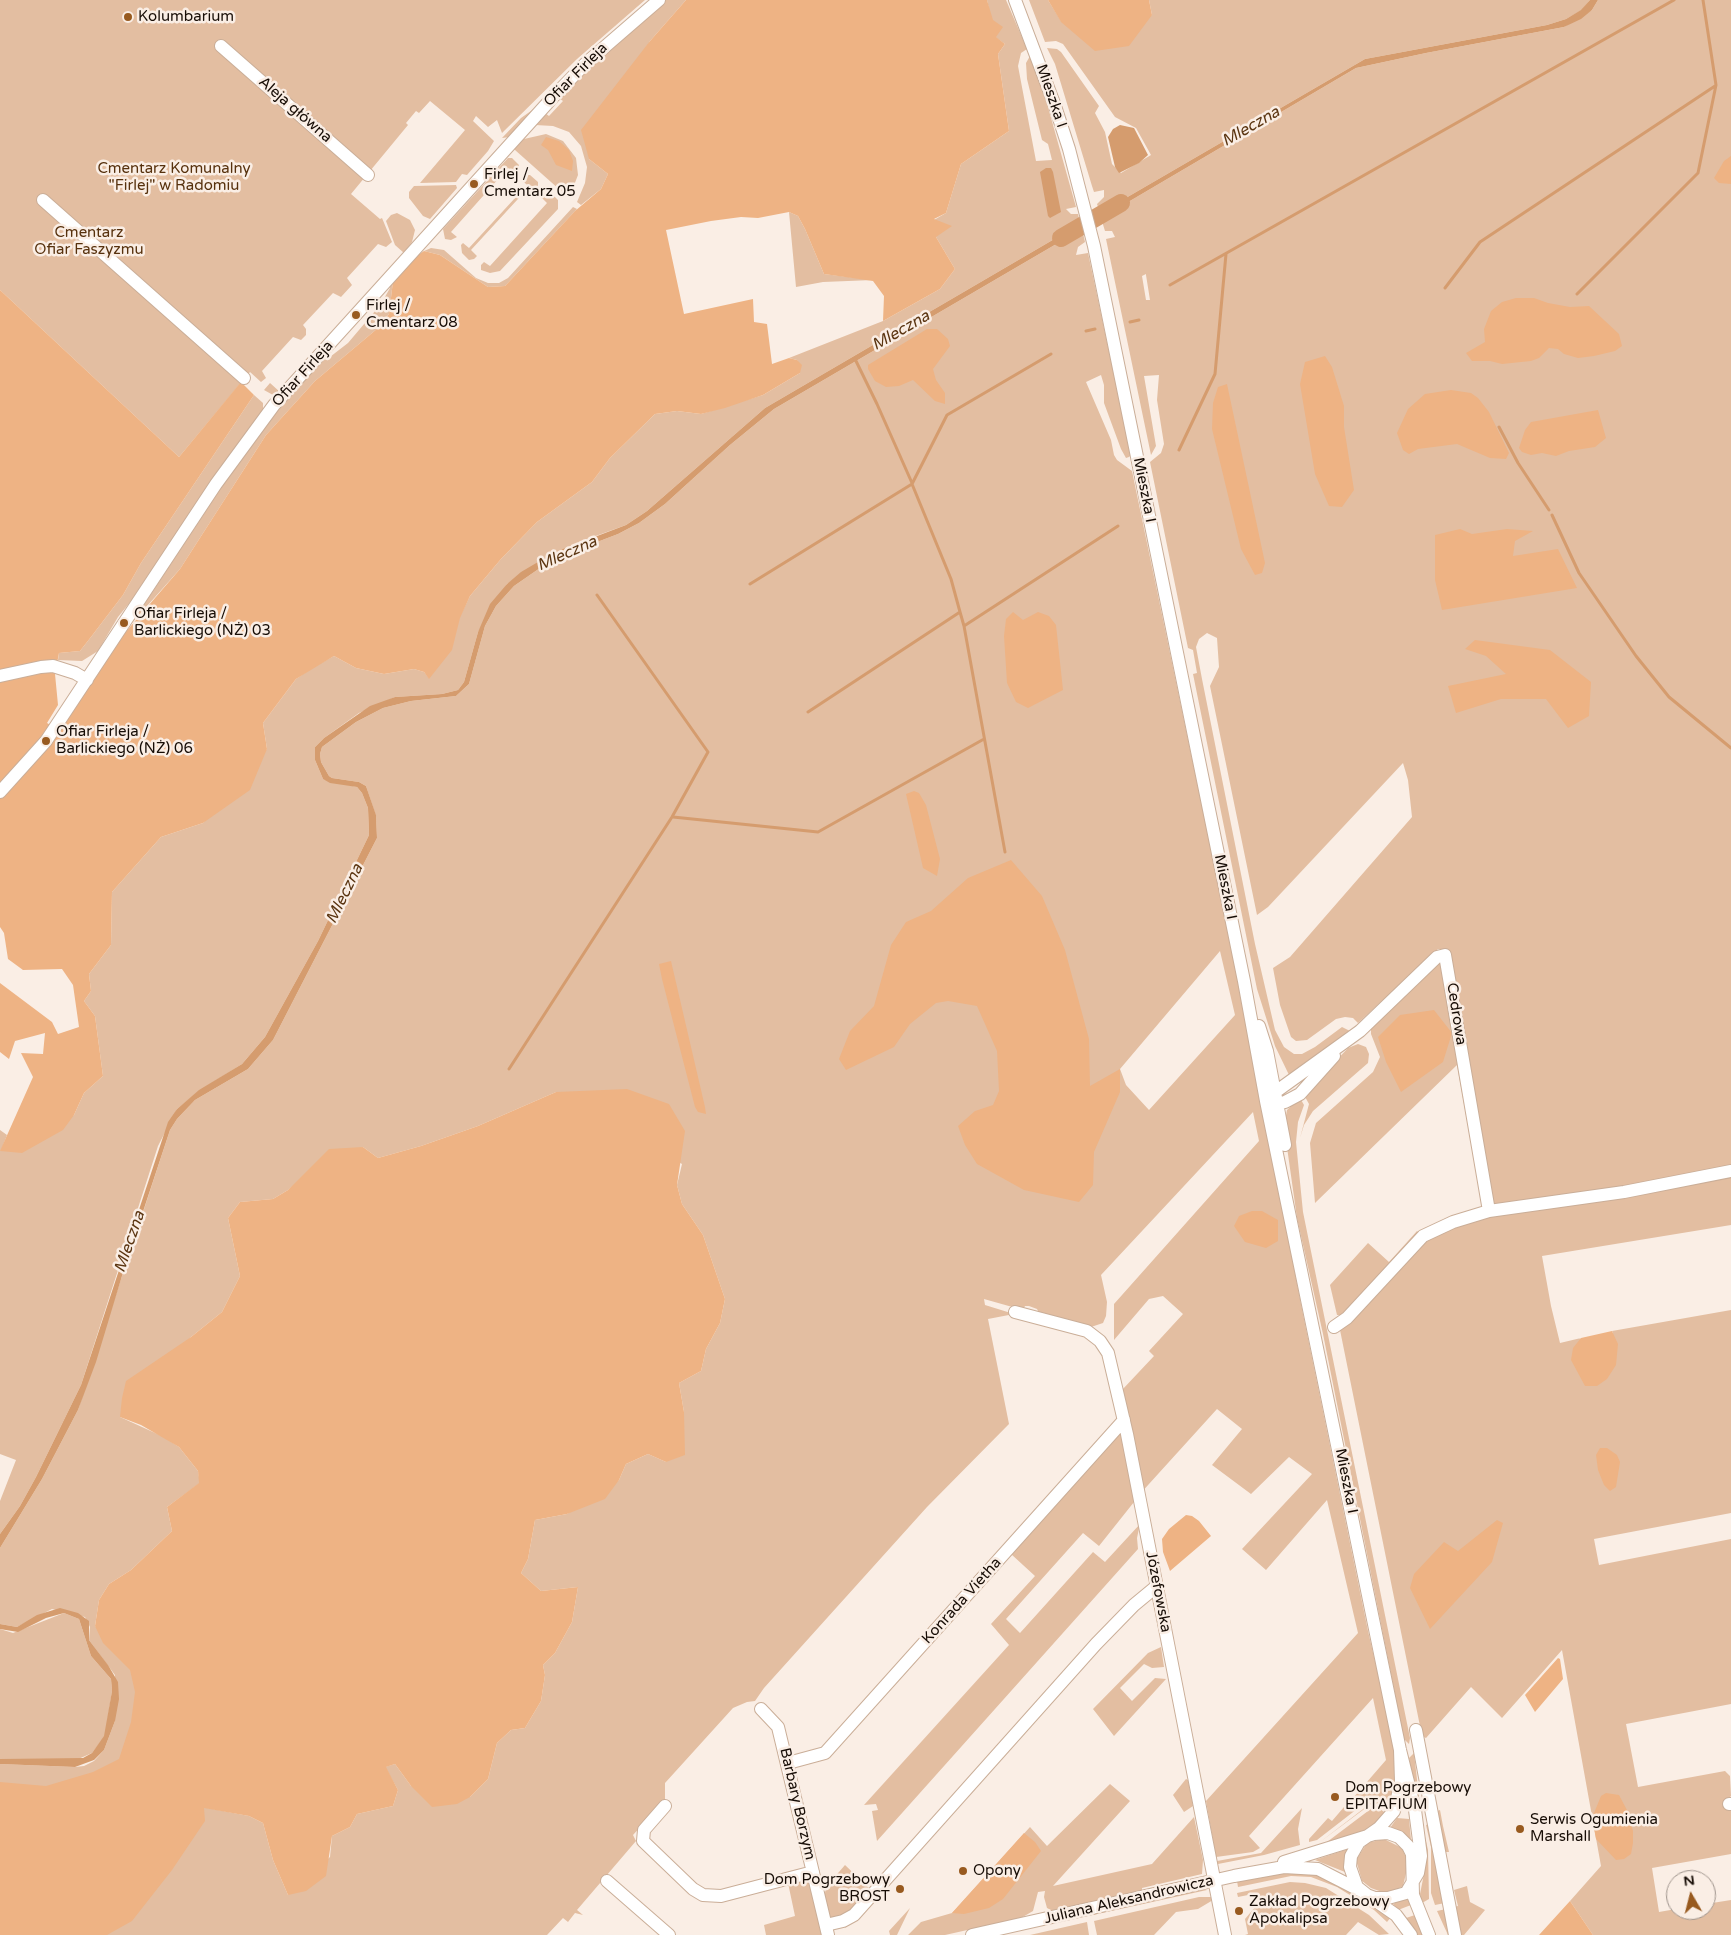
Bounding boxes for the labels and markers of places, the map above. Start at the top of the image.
place label: Kolumbarium [138,8,234,26]
marker: Kolumbarium [122,11,134,23]
place label: Firlej / Cmentarz 05 [484,166,576,201]
marker: Firlej / Cmentarz 05 [468,178,480,190]
place label: Firlej / Cmentarz 08 [366,297,458,332]
marker: Firlej / Cmentarz 08 [350,309,362,321]
place label: Ofiar Firleja / Barlickiego (NŻ) 03 [134,605,271,640]
marker: Ofiar Firleja / Barlickiego (NŻ) 03 [118,617,130,629]
place label: Ofiar Firleja / Barlickiego (NŻ) 06 [56,723,193,758]
marker: Ofiar Firleja / Barlickiego (NŻ) 06 [40,735,52,747]
place label: Dom Pogrzebowy EPITAFIUM [1345,1779,1471,1814]
marker: Dom Pogrzebowy EPITAFIUM [1329,1791,1341,1803]
place label: Serwis Ogumienia Marshall [1530,1811,1658,1846]
marker: Serwis Ogumienia Marshall [1514,1823,1526,1835]
place label: Opony [973,1862,1021,1880]
marker: Opony [957,1865,969,1877]
place label: Dom Pogrzebowy BROST [764,1871,890,1906]
marker: Dom Pogrzebowy BROST [894,1883,906,1895]
place label: Zakład Pogrzebowy Apokalipsa [1249,1893,1389,1928]
marker: Zakład Pogrzebowy Apokalipsa [1233,1905,1245,1917]

